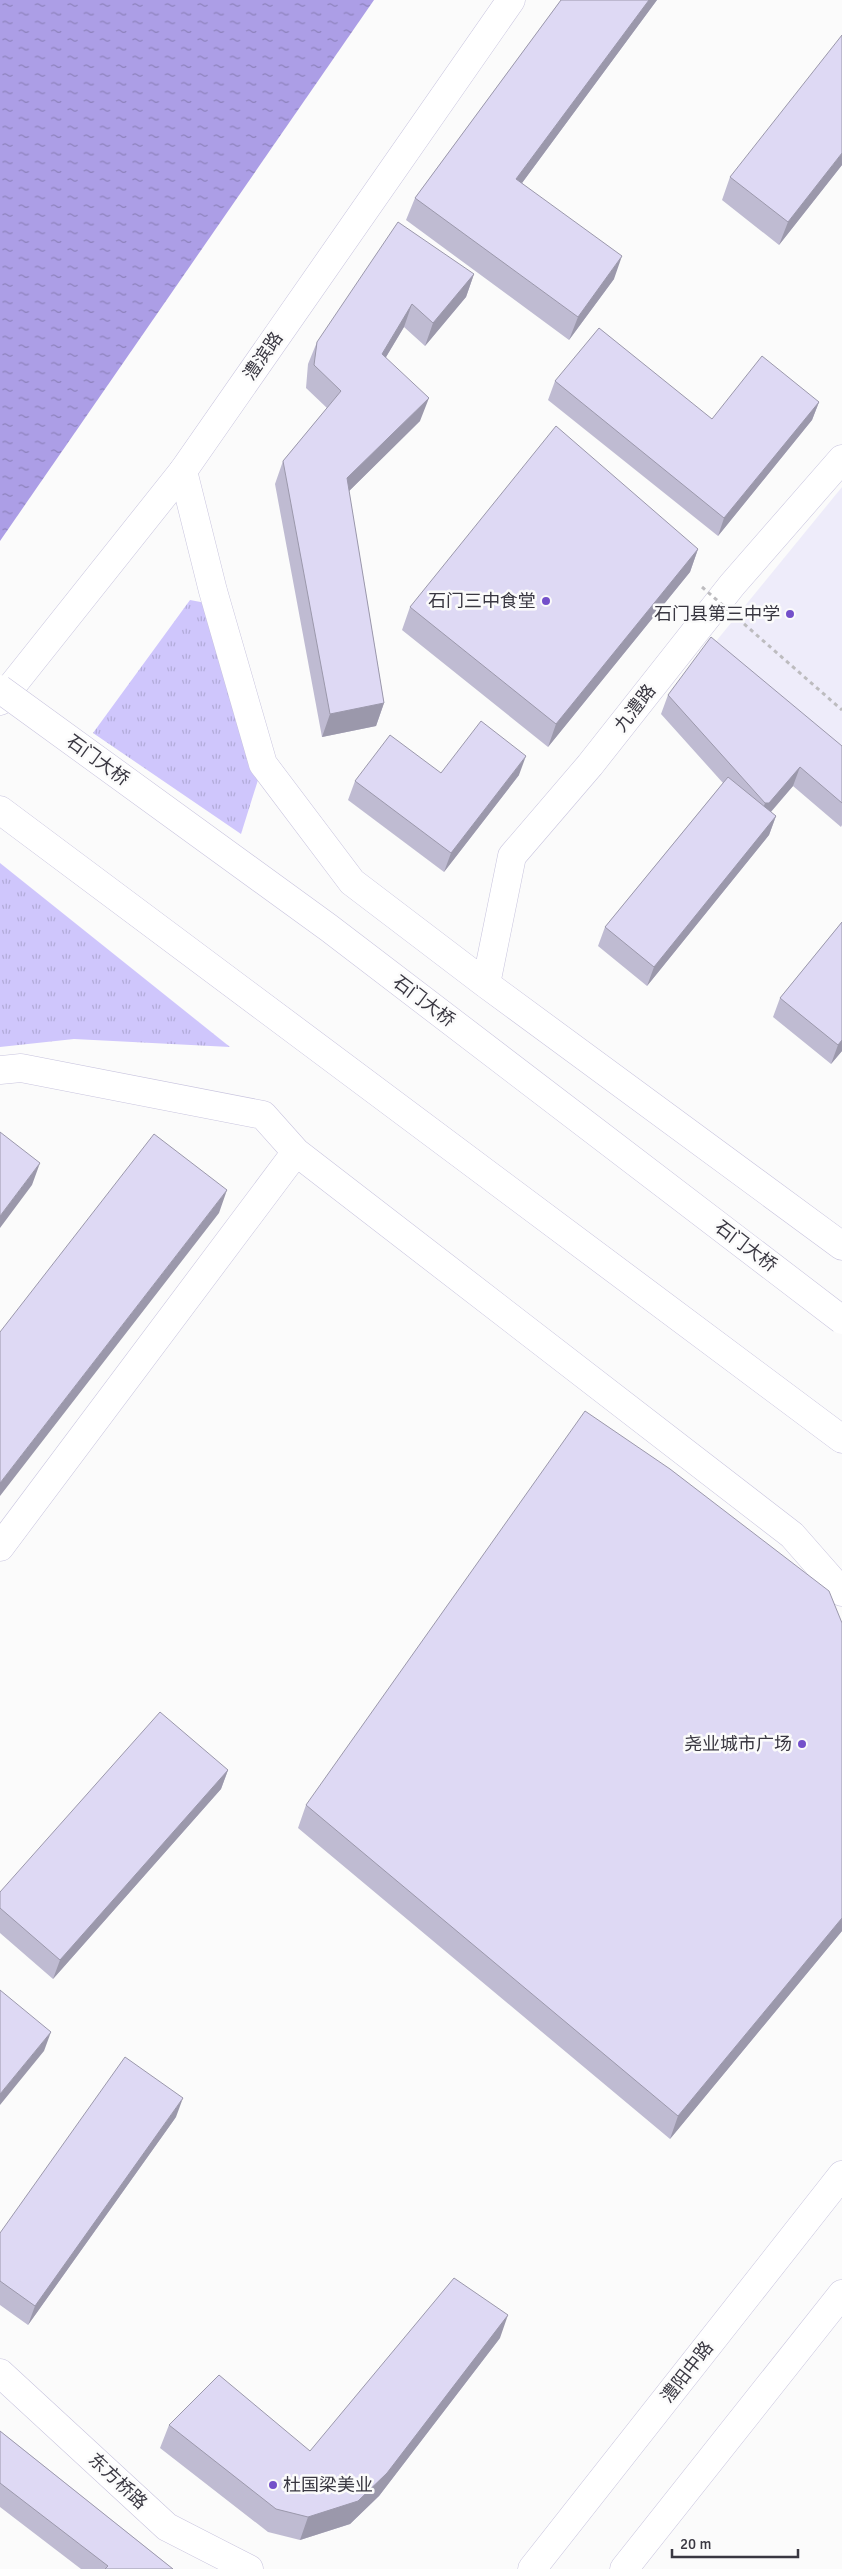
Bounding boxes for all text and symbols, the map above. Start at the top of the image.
street label: 澧滨路 [239,328,287,384]
place label: 石门三中食堂 [428,590,536,612]
marker: 石门三中食堂 [540,595,552,607]
place label: 石门县第三中学 [654,603,780,625]
marker: 石门县第三中学 [784,608,796,620]
street label: 九澧路 [610,680,660,736]
street label: 石门大桥 [62,730,134,790]
street label: 石门大桥 [389,971,459,1031]
street label: 石门大桥 [711,1216,781,1276]
place label: 尧业城市广场 [684,1733,792,1755]
marker: 尧业城市广场 [796,1738,808,1750]
street label: 澧阳中路 [656,2337,718,2407]
street label: 东方桥路 [84,2448,152,2514]
place label: 杜国梁美业 [283,2474,373,2496]
marker: 杜国梁美业 [267,2479,279,2491]
scale bar [672,2526,798,2558]
text: 20 m [680,2535,711,2553]

